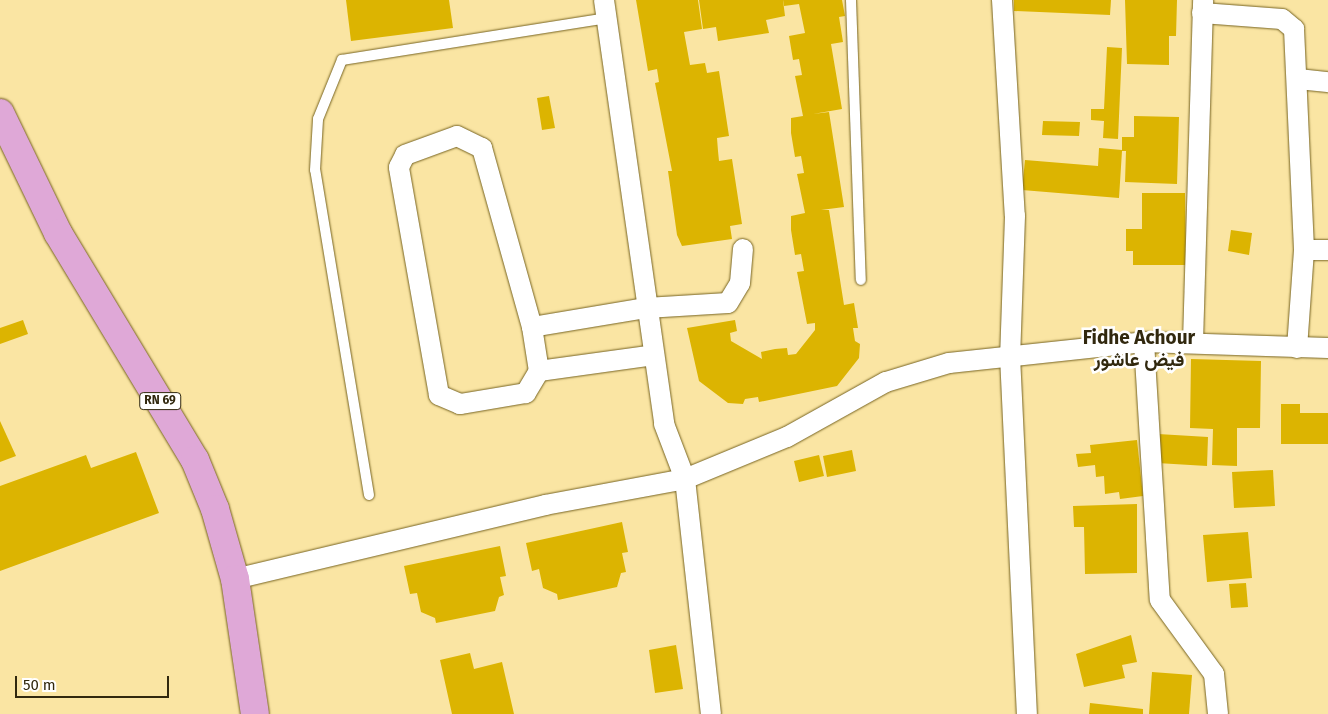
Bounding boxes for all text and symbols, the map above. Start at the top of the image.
district label: Fidhe Achour فيض عاشور [1083,327,1195,371]
road number: RN 69 [139,392,181,411]
scale bar [18,666,171,698]
text: 50 m [23,676,56,694]

